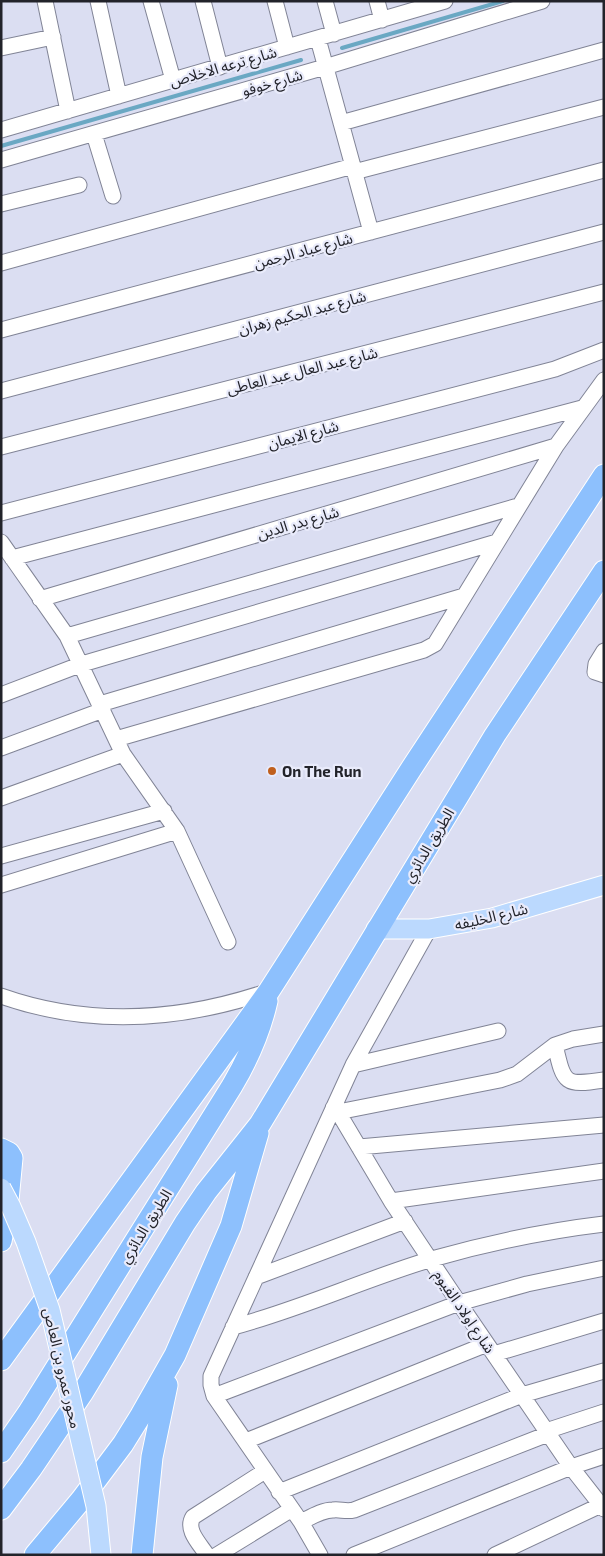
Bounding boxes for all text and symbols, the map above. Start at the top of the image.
street label: شارع ترعه الاخلاص [167,42,280,94]
street label: شارع خوفو [240,65,306,103]
street label: شارع عباد الرحمن [252,228,356,276]
street label: شارع عبد الحكيم زهران [236,286,369,342]
street label: شارع عبد العال عبد العاطى [225,342,381,401]
street label: شارع الايمان [266,416,342,456]
street label: شارع بدر الدين [255,502,342,546]
place label: On The Run [282,762,362,780]
marker: On The Run [266,765,278,777]
street label: الطريق الدائري [399,804,460,887]
street label: شارع الخليفه [453,899,530,937]
street label: الطريق الدائري [115,1186,178,1268]
street label: شارع اولاد الفيوم [427,1266,500,1359]
street label: محور عمرو بن العاص [39,1306,86,1430]

